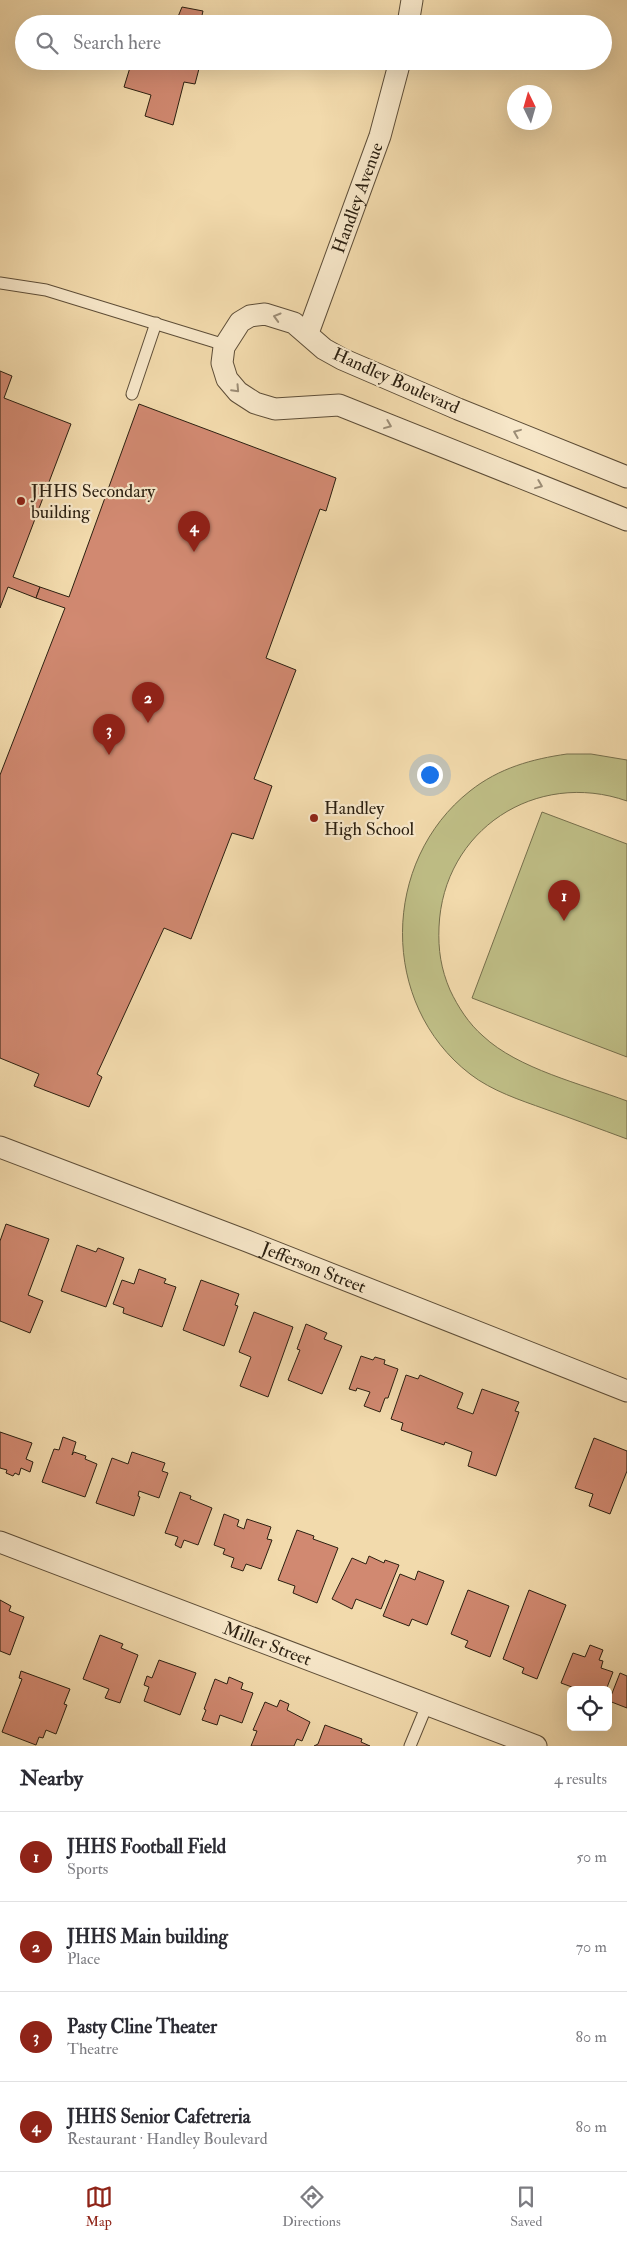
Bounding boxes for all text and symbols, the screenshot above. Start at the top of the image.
search box [15,15,612,70]
icon: search [33,29,61,57]
text: Search here [73,31,161,55]
north arrow [507,85,552,130]
street label: Handley Avenue [327,139,388,256]
one-way arrow [274,313,282,323]
street label: Handley Boulevard [329,343,463,419]
one-way arrow [230,383,239,392]
one-way arrow [383,419,392,429]
one-way arrow [513,428,522,439]
one-way arrow [534,479,543,489]
place label: JHHS Secondary building [30,480,156,524]
marker: JHHS Secondary building [15,495,27,507]
pin: 4 [178,511,210,552]
pin: 2 [132,682,164,723]
pin: 3 [93,714,125,755]
your location [417,762,443,788]
place label: Handley High School [324,797,415,841]
marker: Handley High School [308,812,320,824]
pin: 1 [548,880,580,921]
street label: Jefferson Street [257,1236,369,1298]
street label: Miller Street [220,1616,315,1671]
map controls [567,1686,612,1731]
button: locate [567,1686,612,1731]
text: Nearby [20,1765,83,1792]
text: 4 results [554,1769,607,1789]
text: JHHS Football Field [67,1835,226,1859]
text: 1 [33,1847,39,1867]
text: 50 m [576,1847,607,1867]
text: Sports [67,1859,108,1879]
text: JHHS Main building [67,1925,228,1949]
text: 2 [32,1937,40,1957]
text: 70 m [576,1937,607,1957]
text: Place [67,1949,100,1969]
text: Pasty Cline Theater [67,2015,217,2039]
text: 3 [33,2027,39,2047]
text: 80 m [576,2027,607,2047]
text: Theatre [67,2039,118,2059]
text: JHHS Senior Cafetreria [67,2105,251,2129]
text: 4 [32,2117,40,2137]
text: 80 m [576,2117,607,2137]
text: Restaurant · Handley Boulevard [67,2129,268,2149]
tab: Map [85,2183,113,2230]
tab: Directions [282,2183,341,2230]
tab: Saved [510,2183,542,2230]

